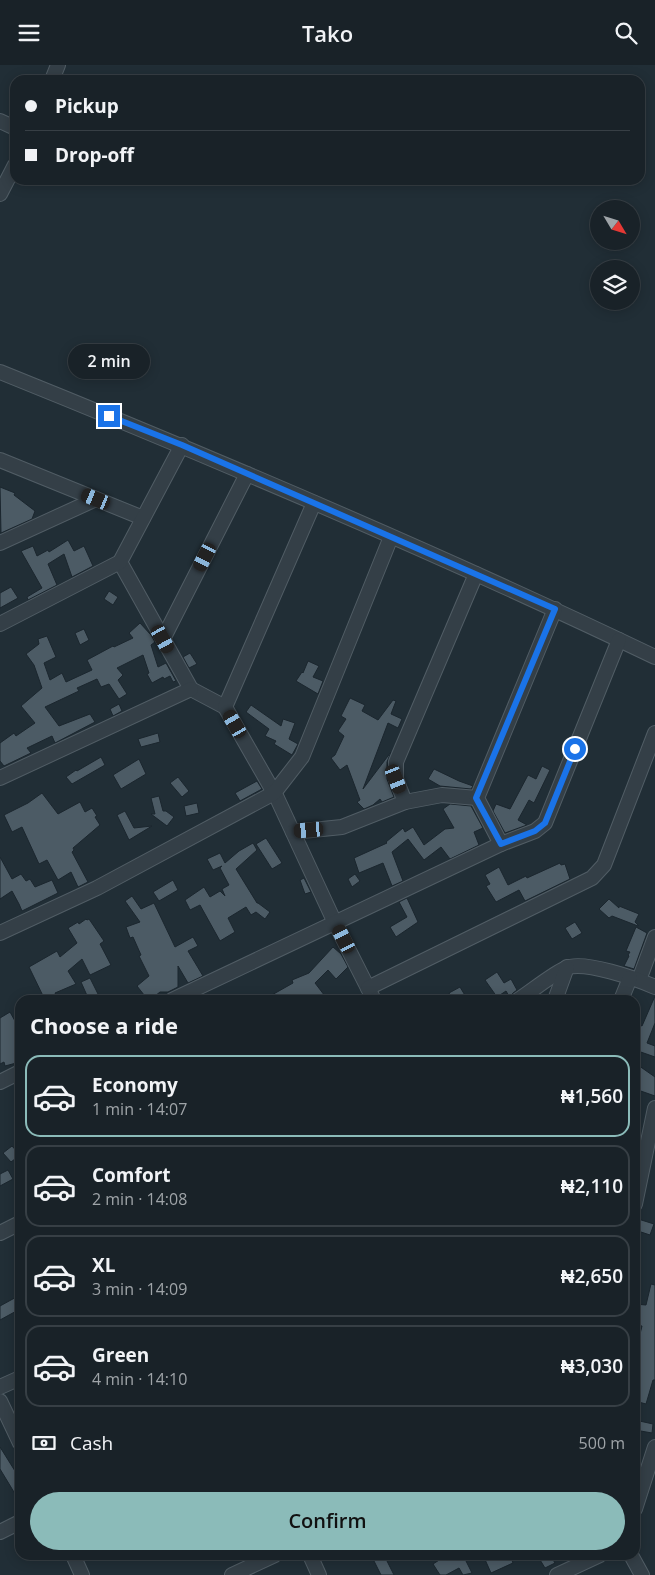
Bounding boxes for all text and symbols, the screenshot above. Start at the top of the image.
text: Tako [302,18,353,48]
icon: menu [15,19,43,47]
icon: search [612,19,640,47]
text: Pickup [55,93,119,119]
text: Drop-off [55,142,134,168]
north arrow [590,200,640,250]
map controls [590,200,640,310]
button: layers [590,260,640,310]
callout: 2 min [68,343,150,379]
text: 2 min [87,350,131,372]
route end [98,405,120,427]
car [79,486,112,512]
car [191,540,218,574]
car [149,622,176,656]
car [221,707,248,741]
route start [564,738,586,760]
car [383,762,408,796]
car [293,821,324,839]
car [330,922,357,956]
text: Choose a ride [30,1010,178,1040]
text: Economy [92,1072,178,1098]
icon: car [32,1074,77,1119]
text: ₦1,560 [561,1083,623,1109]
text: 1 min · 14:07 [92,1098,187,1120]
text: Comfort [92,1162,171,1188]
icon: car [32,1164,77,1209]
text: ₦2,110 [561,1173,623,1199]
text: 2 min · 14:08 [92,1188,187,1210]
text: XL [92,1252,115,1278]
icon: car [32,1254,77,1299]
text: ₦2,650 [561,1263,623,1289]
text: 3 min · 14:09 [92,1278,187,1300]
text: Green [92,1342,149,1368]
icon: car [32,1344,77,1389]
text: ₦3,030 [561,1353,623,1379]
text: 4 min · 14:10 [92,1368,187,1390]
icon: cash [30,1429,58,1457]
text: Cash [70,1430,113,1456]
text: 500 m [579,1432,625,1454]
button: Confirm [30,1492,625,1550]

